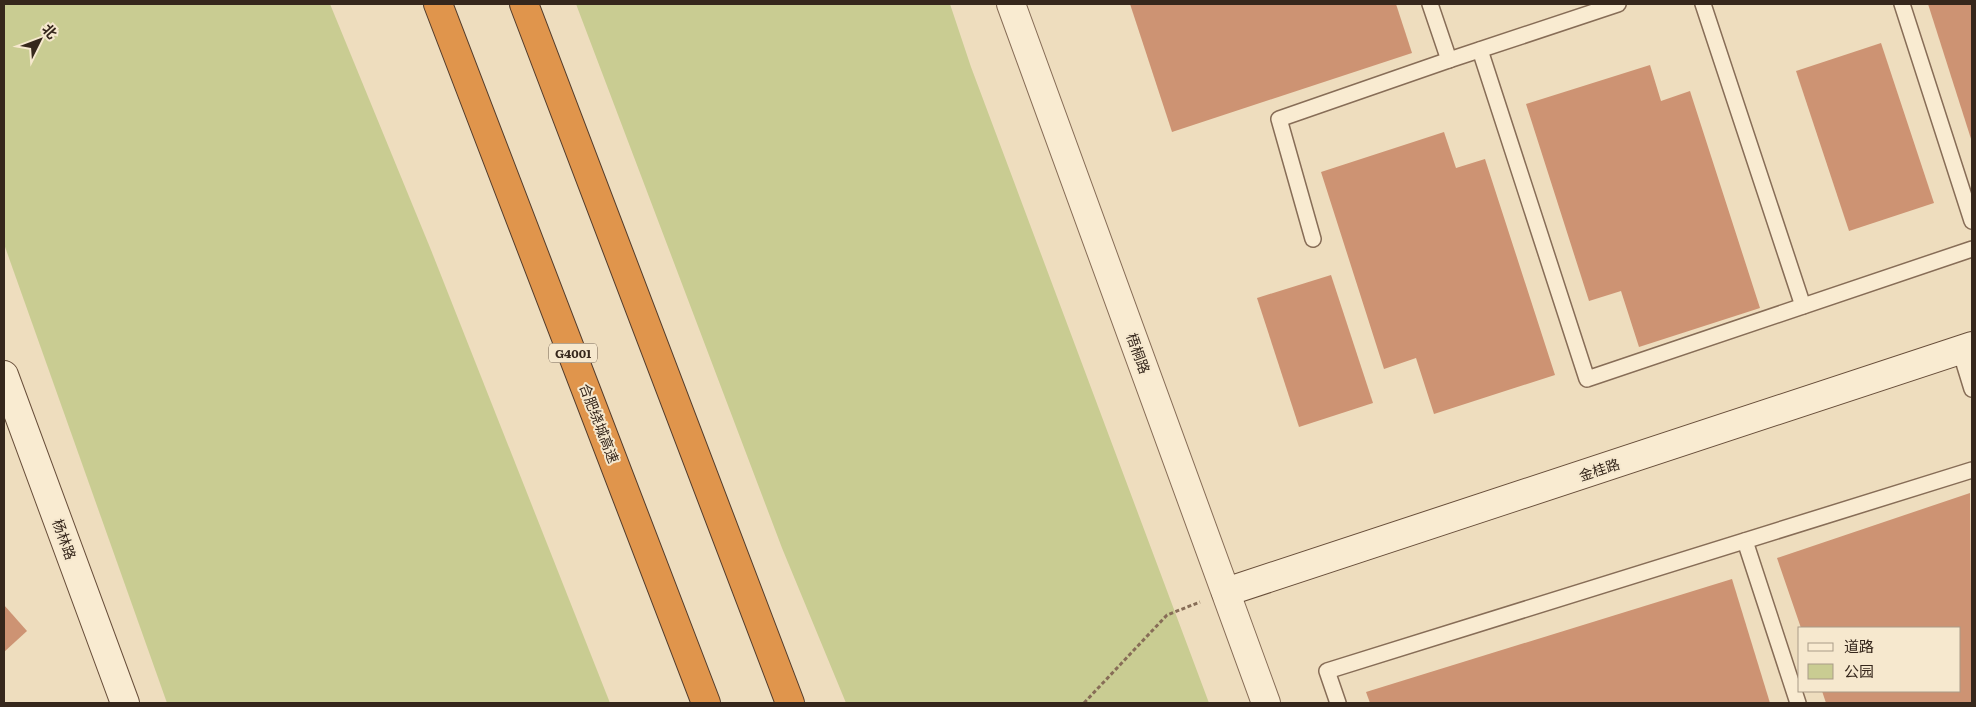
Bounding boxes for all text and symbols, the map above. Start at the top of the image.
north arrow [15,15,65,65]
text: 北 [38,19,63,43]
street label: 梧桐路 [1122,330,1156,376]
road number: G4001 [549,343,597,362]
street label: 合肥绕城高速 [576,380,624,466]
street label: 金桂路 [1576,453,1622,485]
street label: 杨林路 [48,516,82,562]
legend [1798,627,1961,692]
text: 道路 [1844,634,1874,657]
text: 公园 [1844,659,1874,682]

